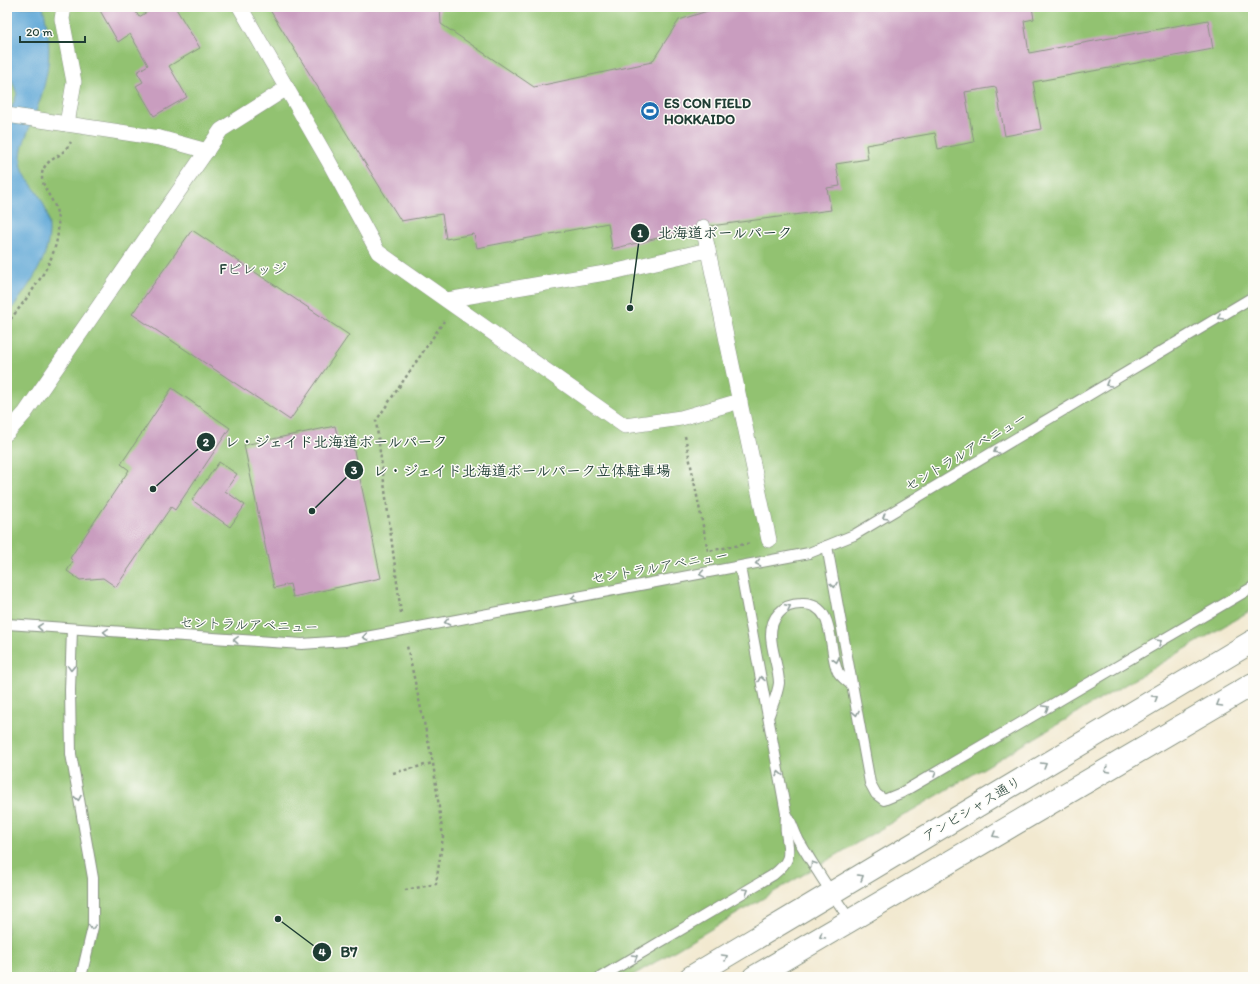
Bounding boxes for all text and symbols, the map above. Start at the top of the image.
scale bar [20,18,85,44]
text: 20 m [26,25,53,39]
place label: ES CON FIELD HOKKAIDO [664,95,752,128]
sports icon: ES CON FIELD HOKKAIDO [639,100,661,122]
callout: 北海道ボールパーク [630,219,801,246]
text: 北海道ボールパーク [658,224,792,242]
text: 1 [637,226,643,240]
district label: Fビレッジ [219,260,287,278]
one-way arrow [1217,313,1224,320]
one-way arrow [1105,379,1112,386]
street label: セントラルアベニュー [902,409,1030,495]
callout: レ・ジェイド北海道ボールパーク [196,428,457,455]
text: レ・ジェイド北海道ボールパーク [224,433,448,451]
text: 2 [203,435,210,449]
one-way arrow [993,446,1000,453]
callout: レ・ジェイド北海道ボールパーク立体駐車場 [344,457,680,484]
text: レ・ジェイド北海道ボールパーク立体駐車場 [373,462,671,480]
text: 3 [351,463,358,477]
one-way arrow [882,513,889,520]
street label: セントラルアベニュー [590,547,730,587]
one-way arrow [755,559,761,567]
one-way arrow [699,569,705,578]
one-way arrow [829,582,838,588]
one-way arrow [571,593,577,601]
one-way arrow [784,604,791,612]
street label: セントラルアベニュー [179,614,319,636]
one-way arrow [443,617,450,626]
one-way arrow [37,622,43,631]
one-way arrow [103,627,109,636]
one-way arrow [362,633,368,641]
one-way arrow [233,635,239,644]
one-way arrow [1155,640,1162,647]
one-way arrow [831,657,839,664]
one-way arrow [67,665,75,671]
one-way arrow [757,676,766,682]
one-way arrow [1151,696,1158,703]
one-way arrow [1216,699,1223,706]
one-way arrow [1042,705,1050,712]
one-way arrow [852,710,860,716]
one-way arrow [1040,763,1047,770]
one-way arrow [1104,765,1111,772]
one-way arrow [775,771,783,778]
one-way arrow [930,771,937,778]
street label: アンビシャス通り [920,773,1024,845]
one-way arrow [74,795,82,801]
one-way arrow [992,831,999,838]
one-way arrow [810,861,818,868]
one-way arrow [857,874,864,881]
one-way arrow [742,888,749,895]
one-way arrow [88,923,97,930]
one-way arrow [819,932,826,939]
callout: B7 [312,938,365,965]
text: B7 [340,943,358,961]
text: 4 [318,945,326,959]
one-way arrow [631,954,638,962]
one-way arrow [721,955,728,962]

